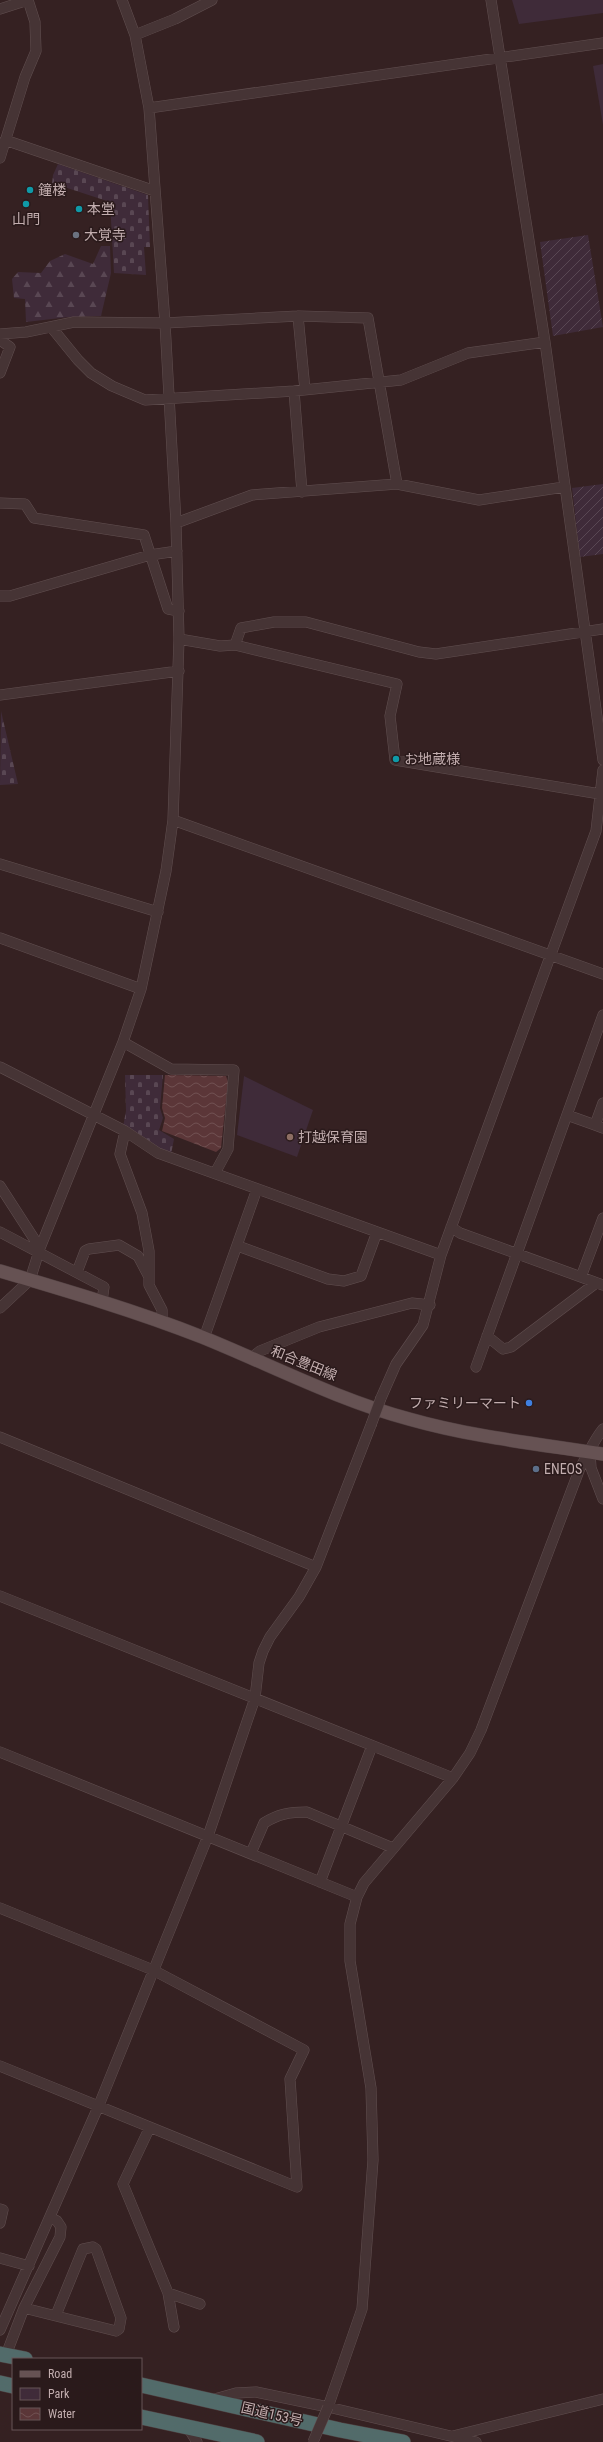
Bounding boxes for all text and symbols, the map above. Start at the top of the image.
place label: 鐘楼 [38,182,67,198]
marker: 鐘楼 [25,185,35,195]
marker: 山門 [21,199,31,209]
place label: 本堂 [87,201,115,217]
marker: 本堂 [74,204,84,214]
place label: 山門 [12,211,40,227]
place label: 大覚寺 [84,227,126,243]
marker: 大覚寺 [71,230,81,240]
place label: お地蔵様 [404,751,460,767]
marker: お地蔵様 [391,754,401,764]
place label: 打越保育園 [298,1129,368,1145]
marker: 打越保育園 [285,1132,295,1142]
street label: 和合豊田線 [269,1342,339,1384]
place label: ファミリーマート [409,1395,521,1411]
marker: ファミリーマート [524,1398,534,1408]
place label: ENEOS [544,1461,582,1477]
marker: ENEOS [531,1464,541,1474]
legend [12,2358,142,2430]
text: Road [48,2367,72,2381]
text: Park [48,2387,70,2401]
street label: 国道153号 [240,2399,304,2429]
text: Water [48,2407,76,2421]

